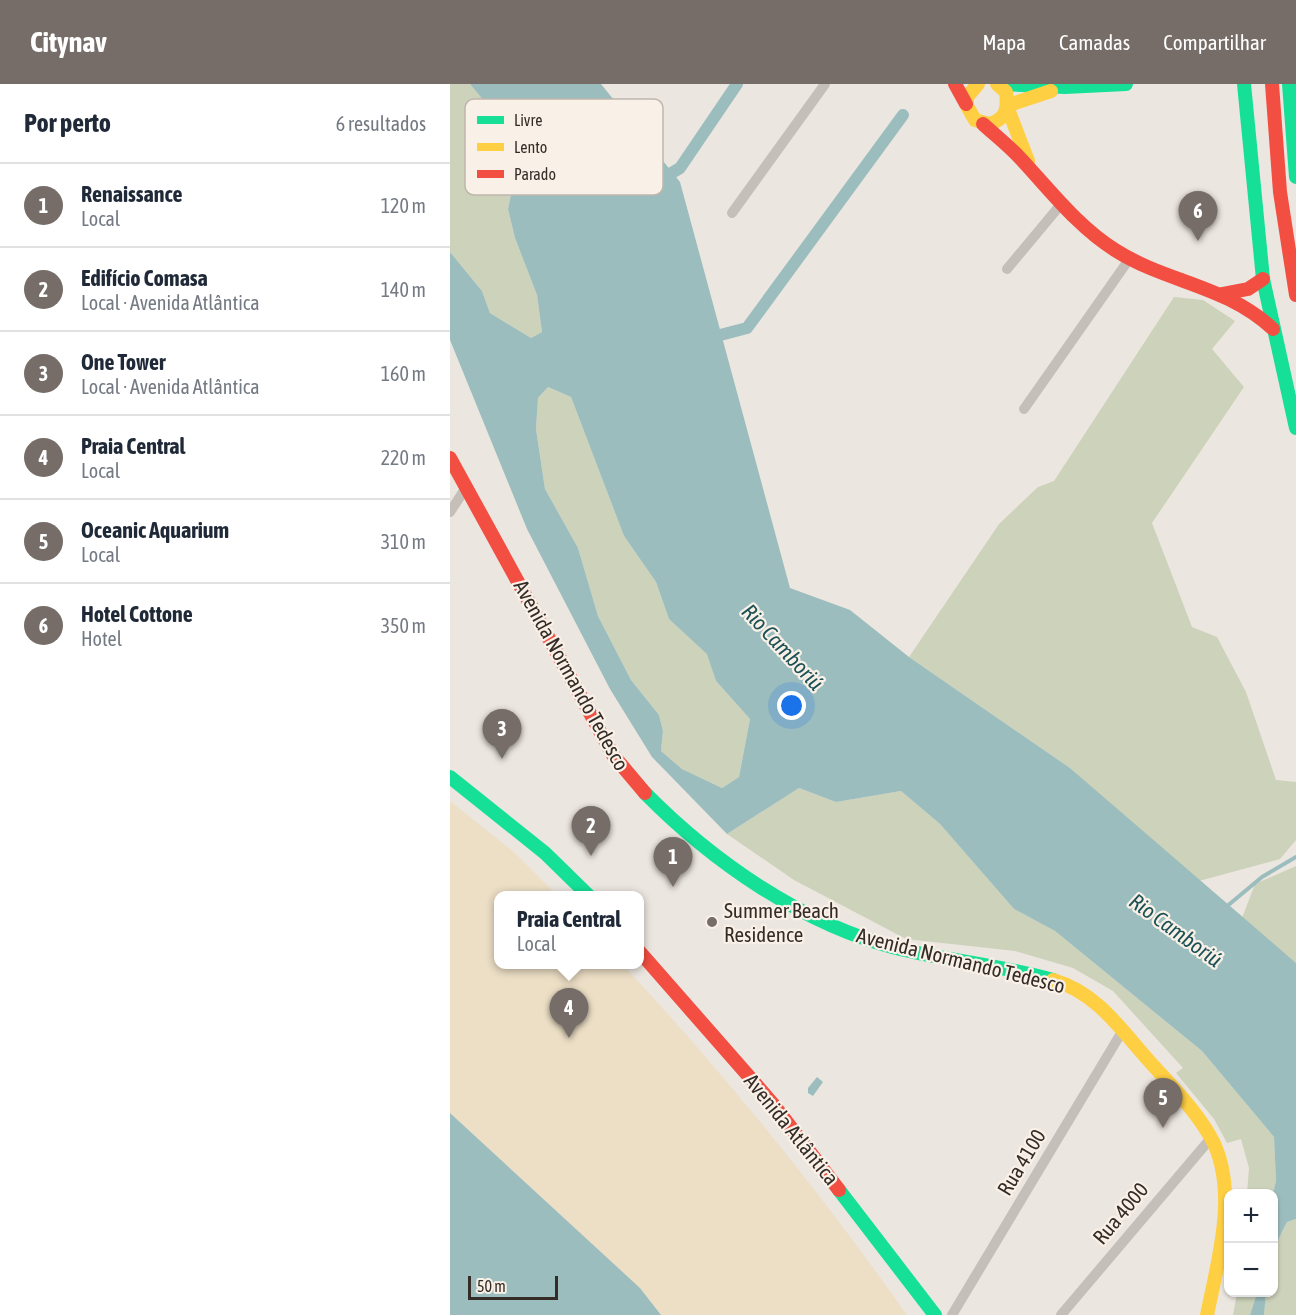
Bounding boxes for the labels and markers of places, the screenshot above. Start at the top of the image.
pin: 6 [1178,192,1218,241]
pin: 3 [482,710,522,759]
pin: 2 [572,806,610,856]
pin: 1 [654,838,692,887]
place label: Summer Beach Residence [724,898,839,946]
marker: Summer Beach Residence [705,915,719,929]
pin: 4 [550,988,588,1038]
pin: 5 [1144,1078,1182,1128]

